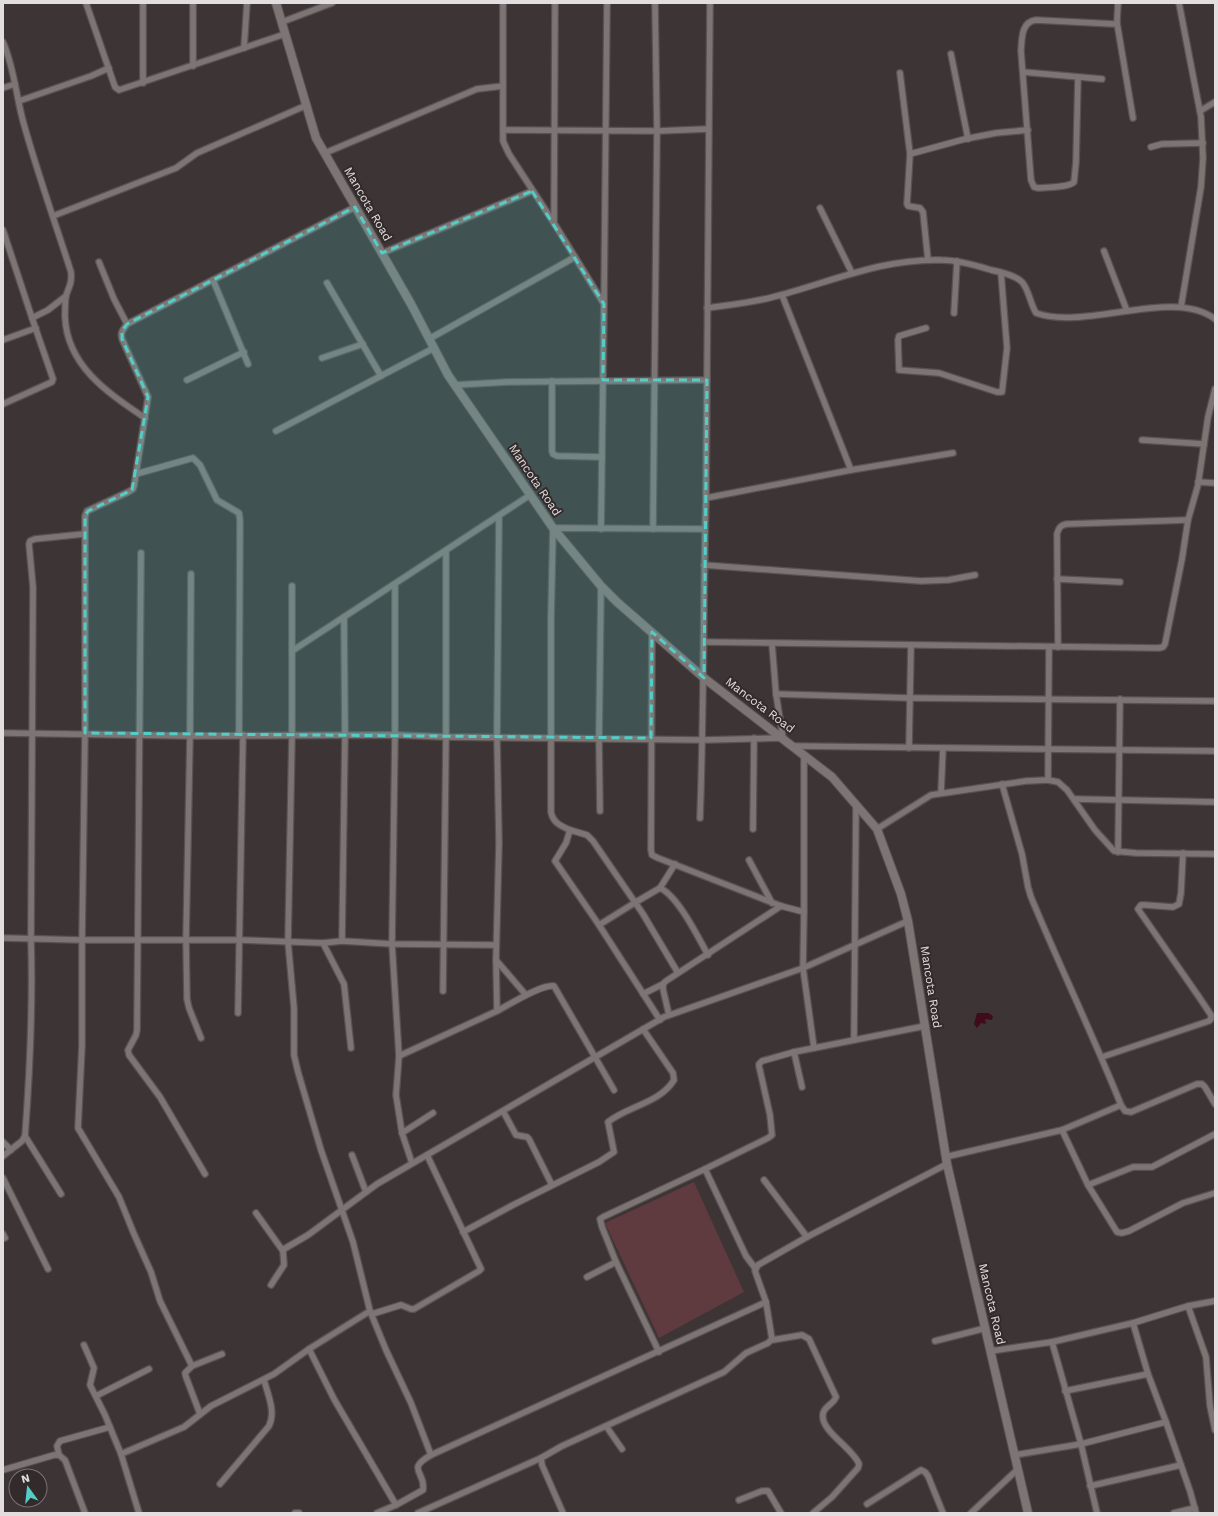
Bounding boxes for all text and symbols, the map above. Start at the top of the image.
street label: Mancota Road [341,164,395,244]
street label: Mancota Road [506,442,564,518]
street label: Mancota Road [723,674,797,736]
street label: Mancota Road [918,945,944,1029]
street label: Mancota Road [976,1262,1008,1346]
north arrow [8,1468,48,1508]
text: N [20,1471,31,1486]

